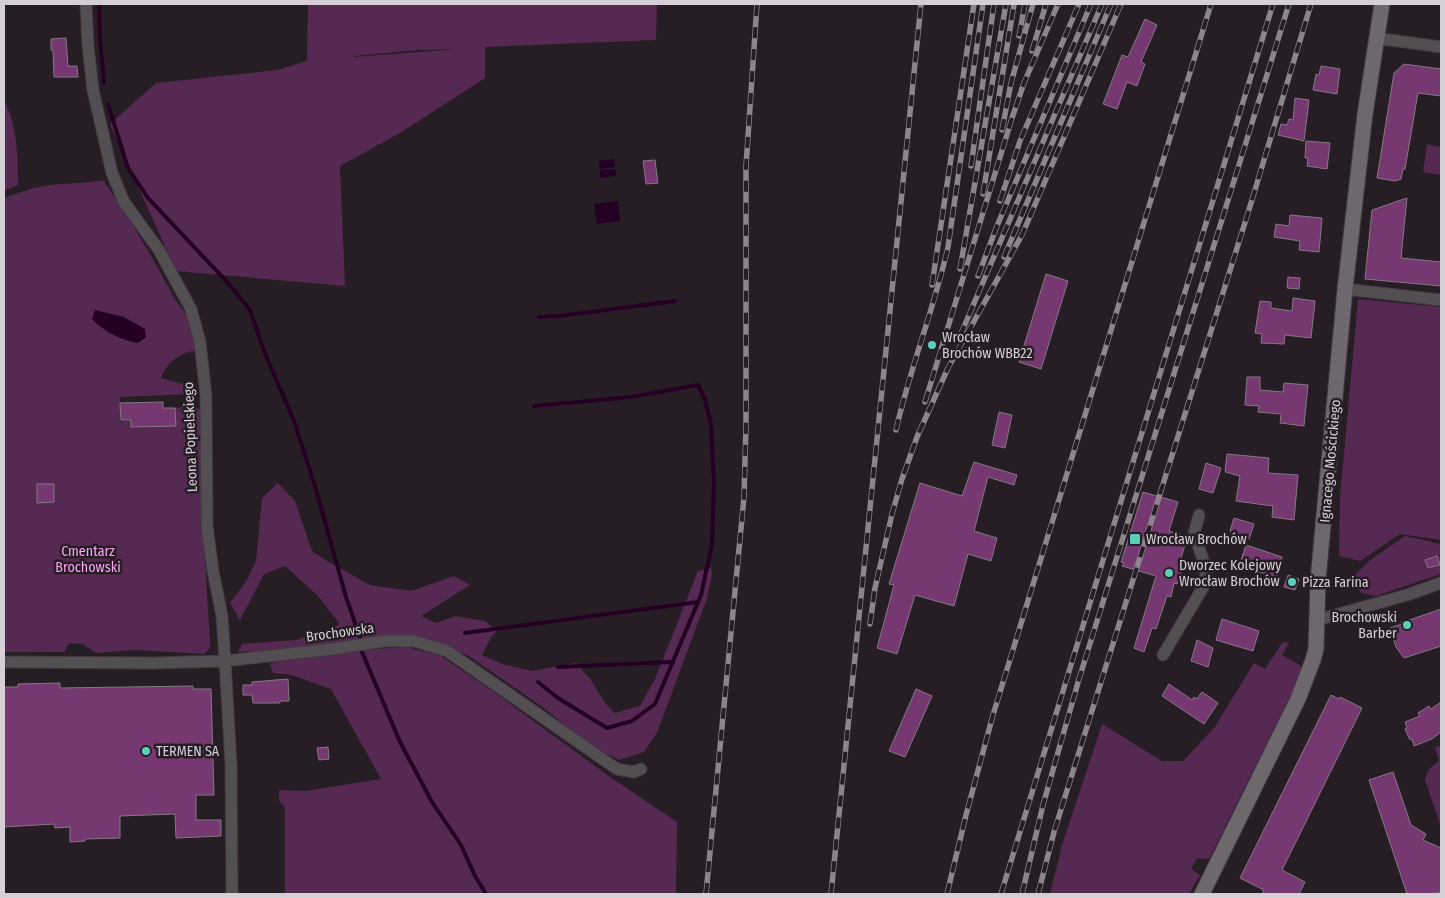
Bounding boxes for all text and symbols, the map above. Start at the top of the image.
place label: Wrocław Brochów WBB22 [942,329,1033,362]
marker: Wrocław Brochów WBB22 [926,339,938,351]
street label: Leona Popielskiego [180,382,201,492]
street label: Ignacego Mościckiego [1317,399,1344,523]
place label: Wrocław Brochów [1146,531,1247,548]
marker: Wrocław Brochów [1128,532,1142,546]
park label: Cmentarz Brochowski [55,543,121,576]
place label: Dworzec Kolejowy Wrocław Brochów [1179,557,1282,590]
marker: Dworzec Kolejowy Wrocław Brochów [1163,567,1175,579]
place label: Pizza Farina [1302,574,1369,591]
marker: Pizza Farina [1286,576,1298,588]
place label: Brochowski Barber [1332,609,1397,642]
street label: Brochowska [305,619,375,646]
marker: Brochowski Barber [1401,619,1413,631]
place label: TERMEN SA [156,743,220,760]
marker: TERMEN SA [140,745,152,757]

